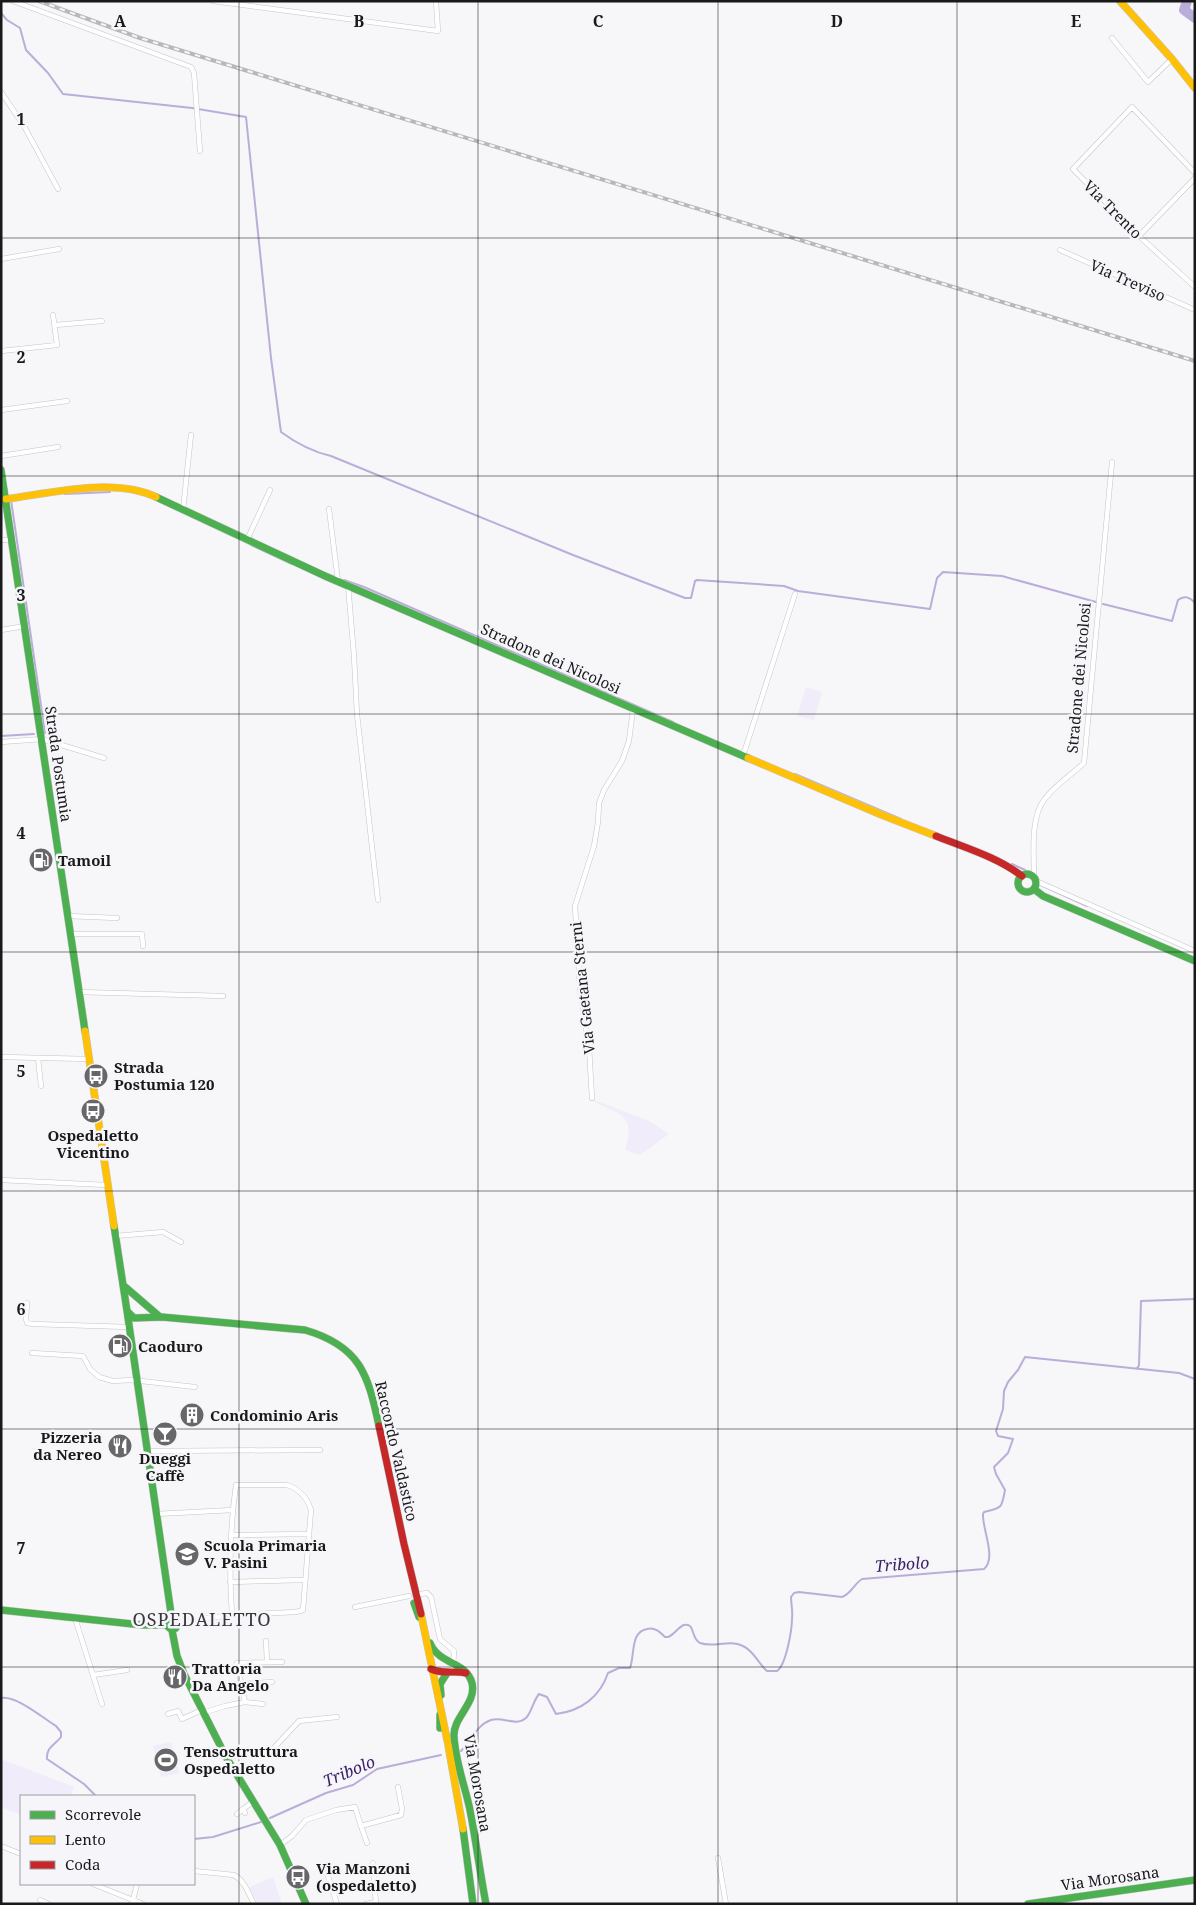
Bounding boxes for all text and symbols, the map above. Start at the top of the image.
text: A [114,10,127,32]
text: B [354,10,365,32]
text: C [593,10,604,32]
text: D [831,10,843,32]
text: E [1071,10,1081,32]
text: 1 [16,108,26,130]
street label: Via Trento [1079,175,1147,243]
street label: Via Treviso [1087,254,1169,306]
text: 2 [16,346,26,368]
text: 3 [16,584,26,606]
street label: Stradone dei Nicolosi [1061,602,1095,754]
street label: Stradone dei Nicolosi [478,618,624,698]
street label: Strada Postumia [41,705,77,823]
text: 4 [16,822,26,844]
fuel station icon: Tamoil [28,847,54,873]
place label: Tamoil [58,850,112,870]
street label: Via Gaetana Sterni [565,921,599,1055]
place label: Strada Postumia 120 [114,1057,214,1094]
text: 5 [16,1060,26,1082]
bus stop icon: Strada Postumia 120 [83,1063,109,1089]
bus stop icon: Ospedaletto Vicentino [80,1098,106,1124]
place label: Ospedaletto Vicentino [47,1125,139,1162]
text: 6 [16,1298,26,1320]
fuel station icon: Caoduro [107,1333,133,1359]
place label: Caoduro [138,1336,203,1356]
street label: Raccordo Valdastico [371,1379,423,1523]
building icon: Condominio Aris [179,1402,205,1428]
place label: Condominio Aris [210,1405,338,1425]
bar icon: Dueggi Caffè [152,1421,178,1447]
place label: Pizzeria da Nereo [33,1427,102,1464]
restaurant icon: Pizzeria da Nereo [107,1433,133,1459]
place label: Dueggi Caffè [139,1448,192,1485]
place label: Scuola Primaria V. Pasini [204,1535,327,1572]
text: 7 [16,1537,26,1559]
school or university icon: Scuola Primaria V. Pasini [174,1541,200,1567]
water label: Tribolo [874,1551,930,1577]
district label: OSPEDALETTO [132,1607,272,1631]
place label: Trattoria Da Angelo [192,1658,269,1695]
restaurant icon: Trattoria Da Angelo [162,1664,188,1690]
street label: Via Morosana [460,1732,496,1834]
place label: Tensostruttura Ospedaletto [184,1741,298,1778]
sports icon: Tensostruttura Ospedaletto [153,1747,179,1773]
water label: Tribolo [320,1750,378,1792]
legend [20,1795,195,1885]
text: Scorrevole [65,1804,141,1824]
text: Lento [65,1829,106,1849]
text: Coda [65,1854,101,1874]
place label: Via Manzoni (ospedaletto) [316,1858,417,1895]
street label: Via Morosana [1060,1861,1160,1895]
bus stop icon: Via Manzoni (ospedaletto) [285,1864,311,1890]

